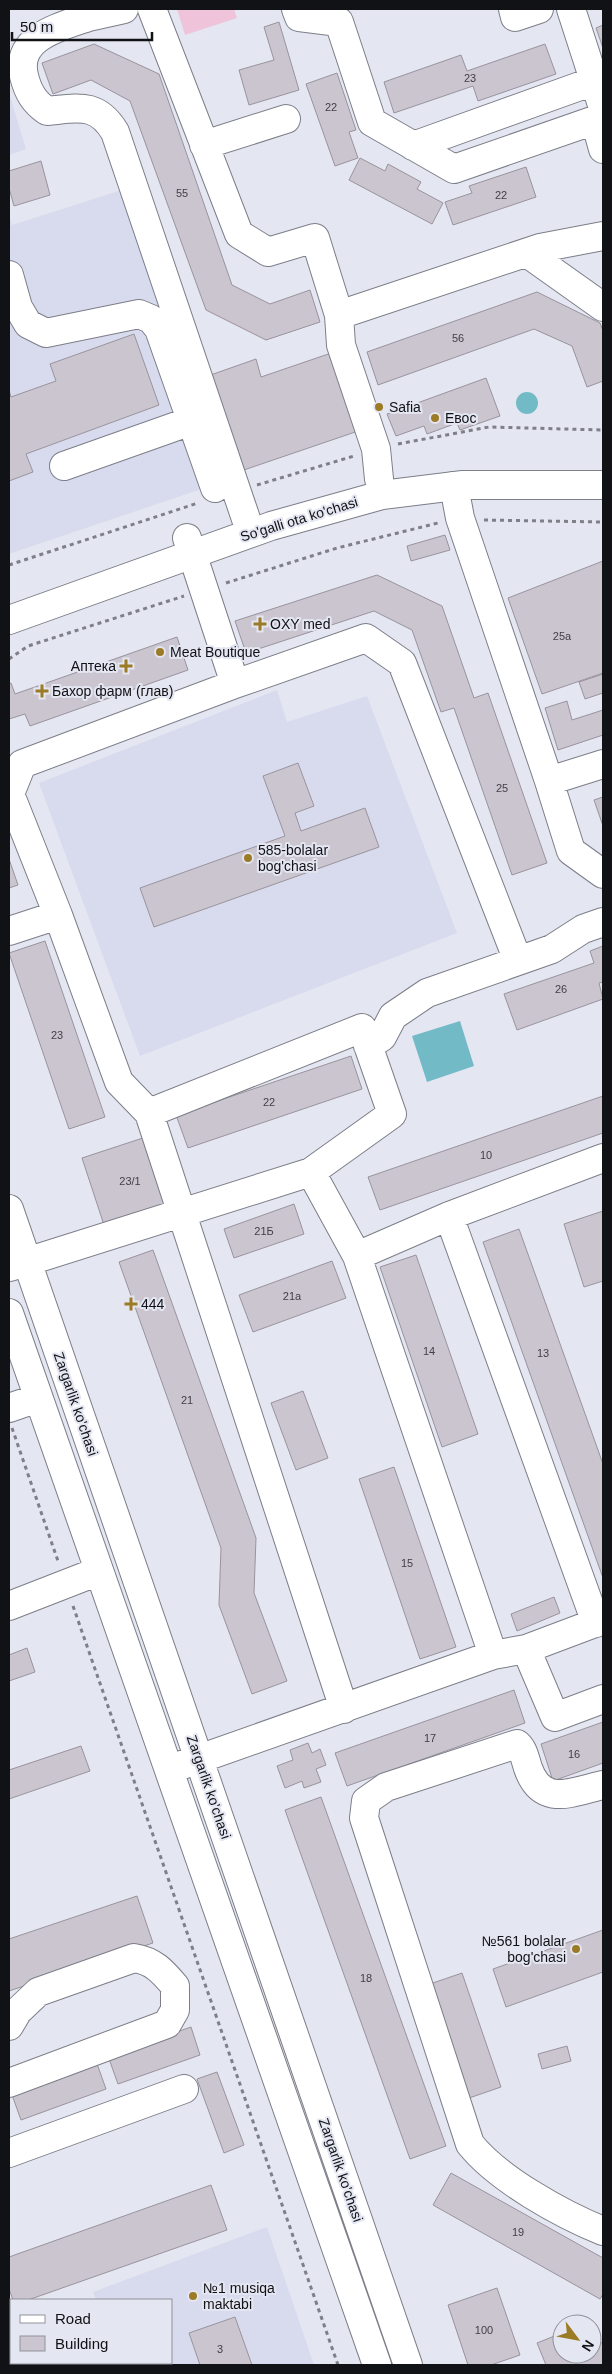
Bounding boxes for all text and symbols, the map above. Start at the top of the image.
scale bar [12,10,152,42]
text: 50 m [20,18,53,35]
house number: 23 [464,72,476,84]
house number: 22 [325,101,337,113]
house number: 55 [176,187,188,199]
house number: 22 [495,189,507,201]
house number: 56 [452,332,464,344]
place label: Safia [389,399,421,415]
marker: Safia [373,401,385,413]
place label: Евос [445,410,476,426]
marker: Евос [429,412,441,424]
street label: So'galli ota ko'chasi [238,494,360,544]
place label: OXY med [270,616,330,632]
marker: OXY med [254,618,266,630]
house number: 25a [553,630,572,642]
place label: Meat Boutique [170,644,260,660]
marker: Meat Boutique [154,646,166,658]
place label: Аптека [71,658,116,674]
marker: Аптека [120,660,132,672]
place label: Бахор фарм (глав) [52,683,173,699]
marker: Бахор фарм (глав) [36,685,48,697]
house number: 25 [496,782,508,794]
place label: 585-bolalar bog'chasi [258,842,328,874]
marker: 585-bolalar bog'chasi [242,852,254,864]
house number: 26 [555,983,567,995]
house number: 23 [51,1029,63,1041]
house number: 22 [263,1096,275,1108]
house number: 10 [480,1149,492,1161]
house number: 23/1 [119,1175,141,1187]
house number: 21Б [254,1225,274,1237]
house number: 21а [283,1290,302,1302]
place label: 444 [141,1296,165,1312]
marker: 444 [125,1298,137,1310]
house number: 14 [423,1345,435,1357]
house number: 13 [537,1347,549,1359]
street label: Zargarlik ko'chasi [51,1350,101,1458]
house number: 21 [181,1394,193,1406]
house number: 15 [401,1557,413,1569]
house number: 17 [424,1732,436,1744]
street label: Zargarlik ko'chasi [184,1733,234,1841]
house number: 16 [568,1748,580,1760]
place label: №561 bolalar bog'chasi [482,1933,566,1965]
marker: №561 bolalar bog'chasi [570,1943,582,1955]
house number: 18 [360,1972,372,1984]
street label: Zargarlik ko'chasi [316,2116,366,2224]
house number: 19 [512,2226,524,2238]
place label: №1 musiqa maktabi [203,2280,275,2312]
marker: №1 musiqa maktabi [187,2290,199,2302]
legend [10,2299,172,2364]
text: Road [55,2310,91,2327]
north arrow [552,2314,602,2364]
house number: 100 [475,2324,493,2336]
text: Building [55,2335,108,2352]
text: N [579,2337,597,2354]
house number: 3 [217,2343,223,2355]

